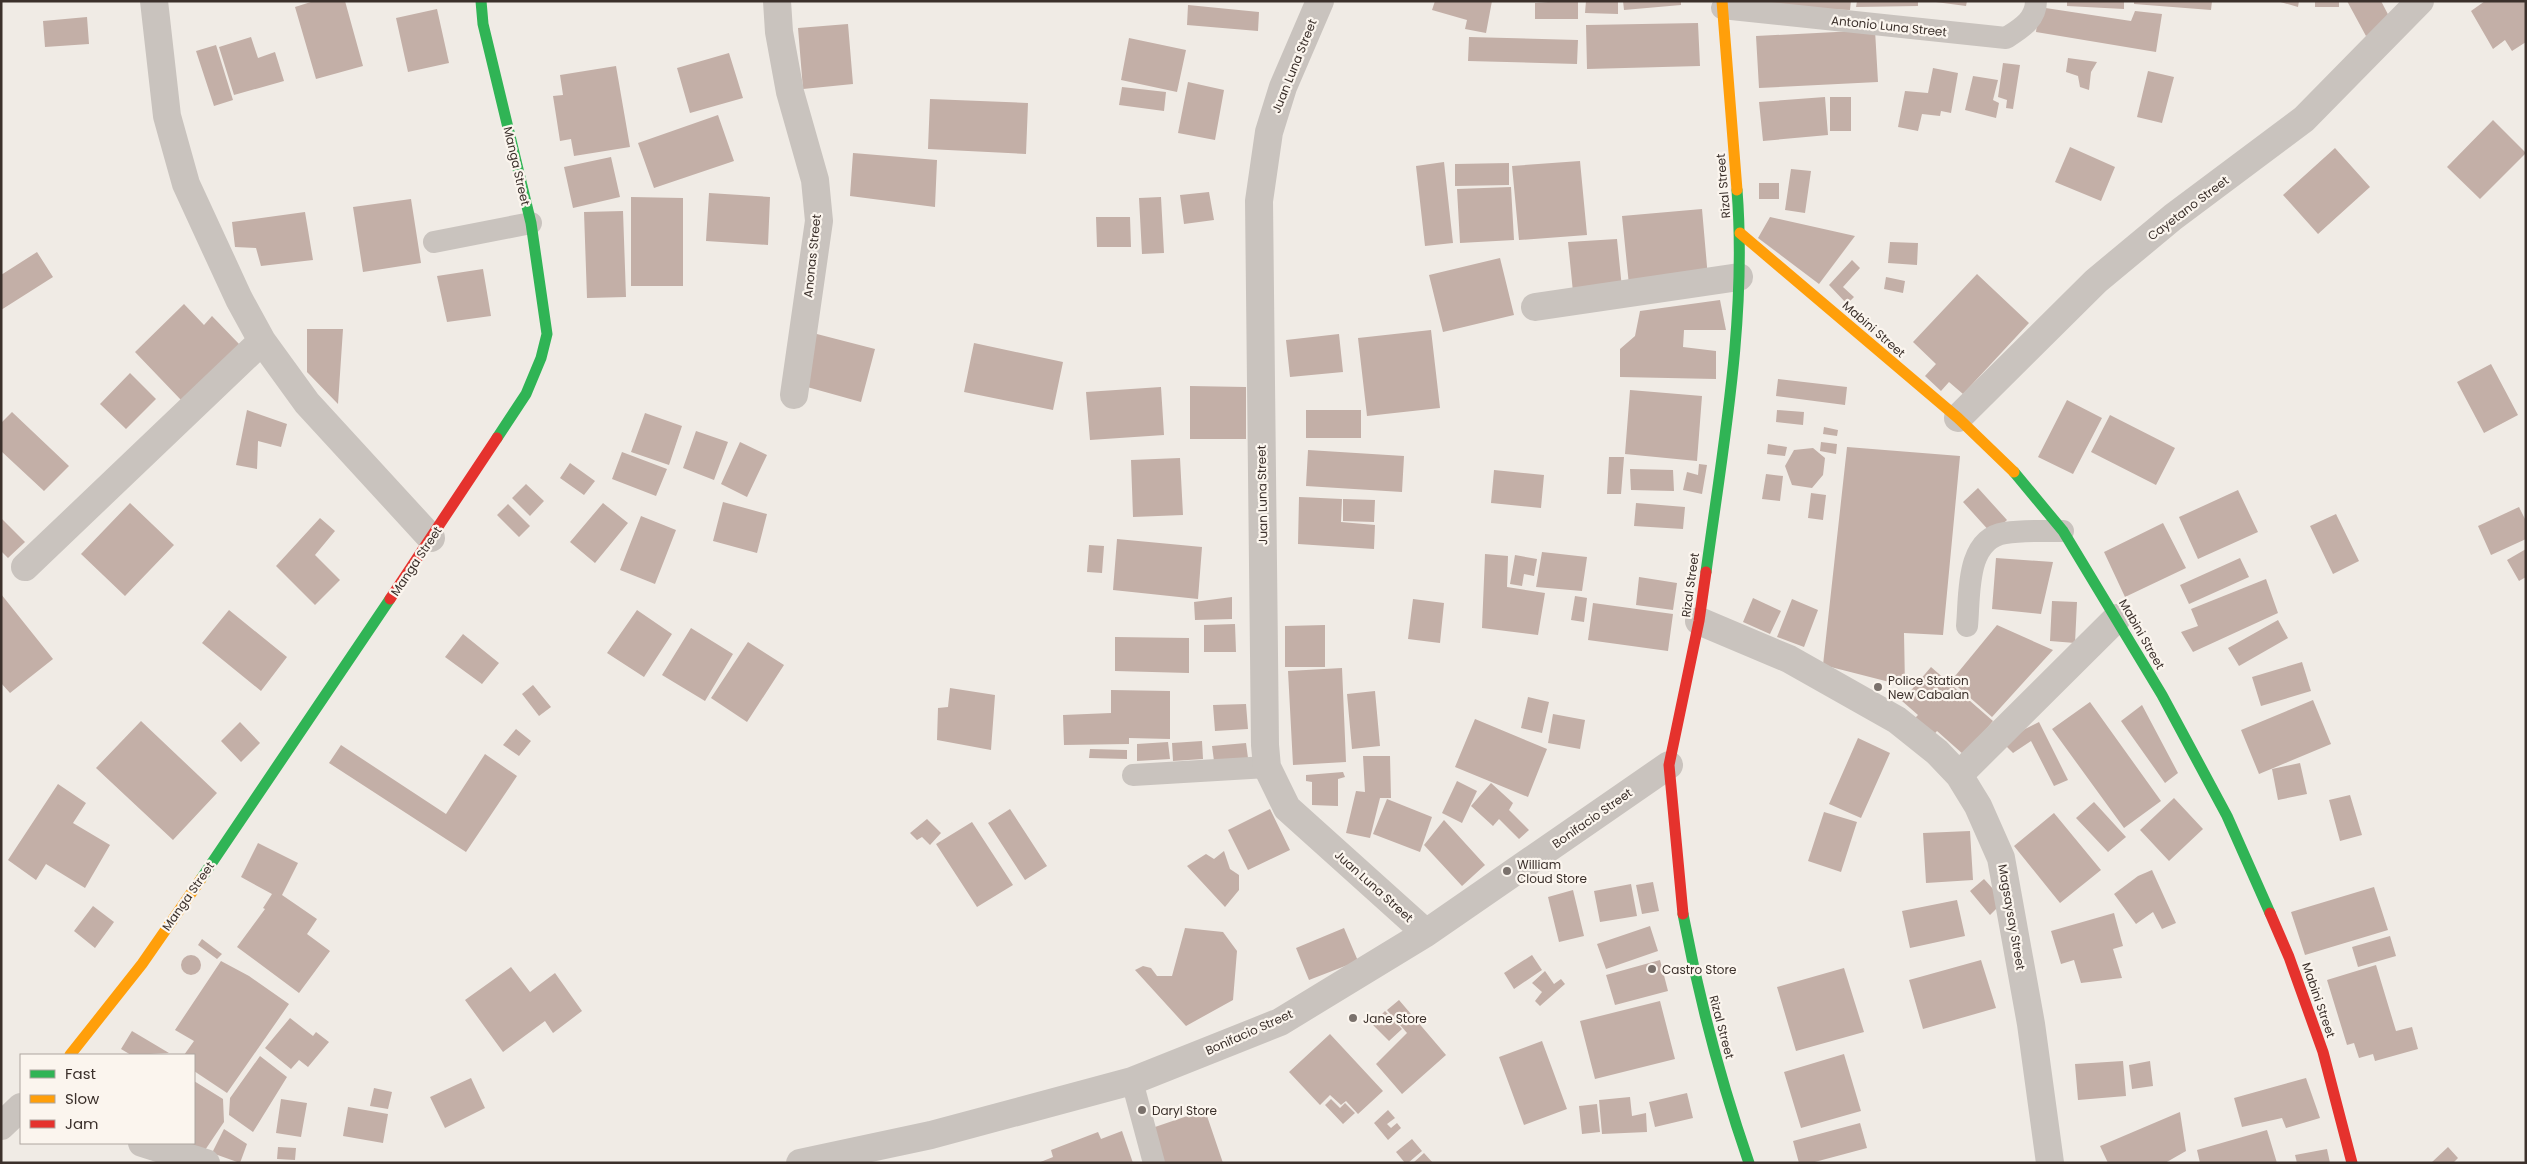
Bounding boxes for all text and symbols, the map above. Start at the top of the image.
street label: Antonio Luna Street [1830,11,1948,41]
street label: Juan Luna Street [1267,16,1321,116]
street label: Manga Street [500,125,534,207]
street label: Rizal Street [1712,153,1734,219]
street label: Cayetano Street [2144,172,2232,244]
street label: Anonas Street [799,213,825,299]
street label: Mabini Street [1839,297,1909,361]
street label: Juan Luna Street [1253,445,1271,545]
street label: Manga Street [386,523,446,599]
street label: Rizal Street [1677,552,1703,618]
street label: Mabini Street [2115,596,2169,672]
place label: Police Station New Cabalan [1888,672,1969,703]
marker: Police Station New Cabalan [1872,681,1884,693]
street label: Bonifacio Street [1549,784,1635,852]
street label: Juan Luna Street [1331,846,1417,926]
place label: William Cloud Store [1517,856,1587,887]
street label: Manga Street [158,858,218,934]
street label: Magsaysay Street [1994,863,2030,971]
marker: William Cloud Store [1501,865,1513,877]
street label: Mabini Street [2298,960,2340,1040]
place label: Castro Store [1662,961,1736,978]
marker: Castro Store [1646,963,1658,975]
street label: Rizal Street [1705,993,1739,1061]
street label: Bonifacio Street [1203,1005,1295,1059]
place label: Jane Store [1363,1010,1427,1027]
marker: Jane Store [1347,1012,1359,1024]
legend [20,1054,195,1144]
text: Fast [65,1063,96,1084]
text: Slow [65,1088,100,1109]
place label: Daryl Store [1152,1102,1217,1119]
marker: Daryl Store [1136,1104,1148,1116]
text: Jam [65,1113,99,1134]

